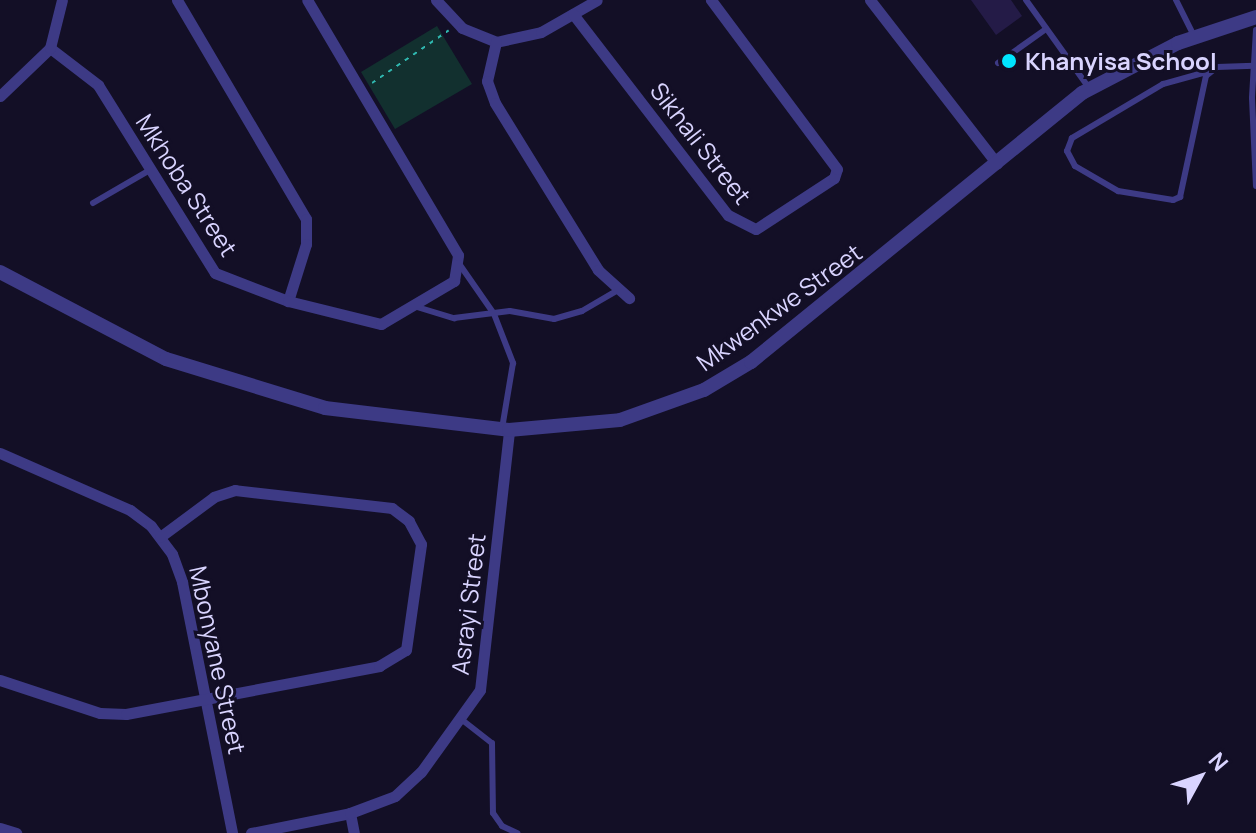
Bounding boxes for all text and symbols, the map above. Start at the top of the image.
place label: Khanyisa School [1025,47,1217,75]
marker: Khanyisa School [1000,52,1018,70]
street label: Sikhali Street [645,76,757,210]
street label: Mkhoba Street [130,109,244,261]
street label: Mkwenkwe Street [691,237,867,377]
street label: Asrayi Street [445,532,491,676]
street label: Mbonyane Street [184,563,252,757]
north arrow [1160,737,1240,817]
text: N [1202,746,1235,777]

